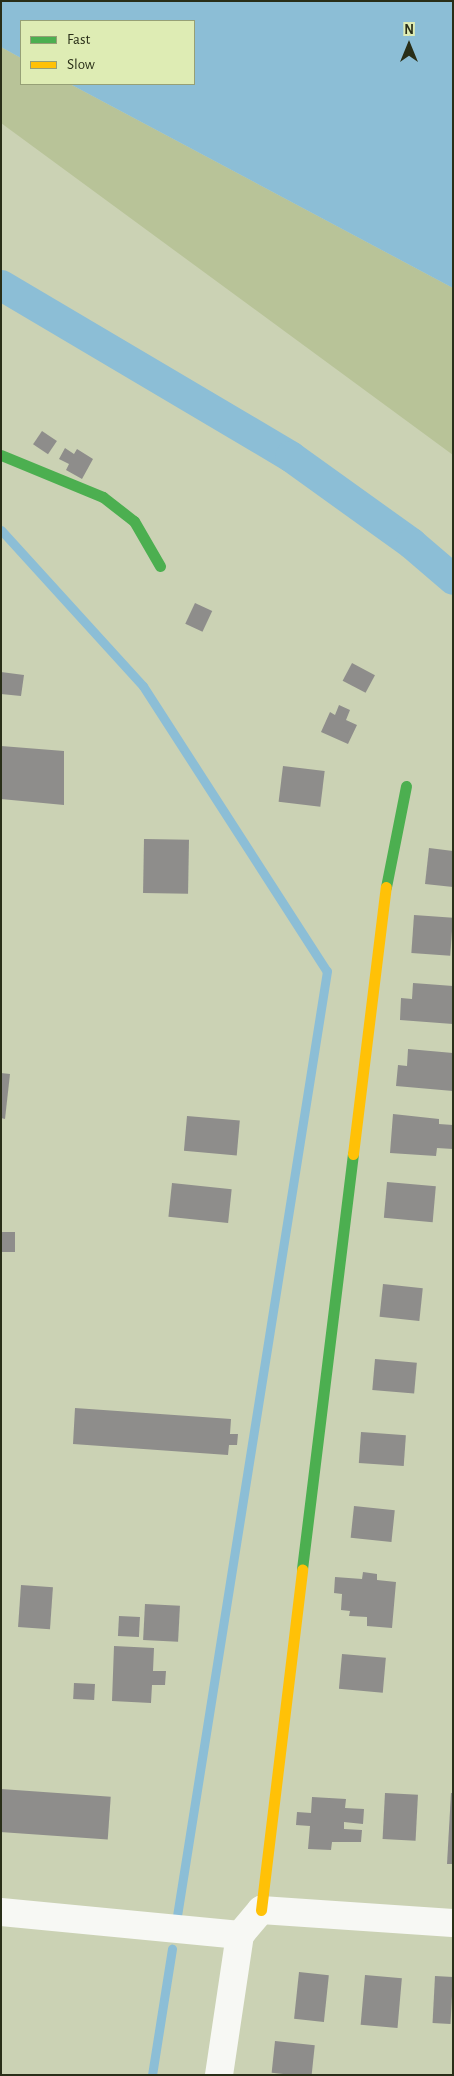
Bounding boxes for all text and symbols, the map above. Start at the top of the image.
legend [20,20,195,85]
north arrow [384,20,434,70]
text: N [404,23,414,37]
text: Fast [67,32,90,47]
text: Slow [67,57,95,72]

